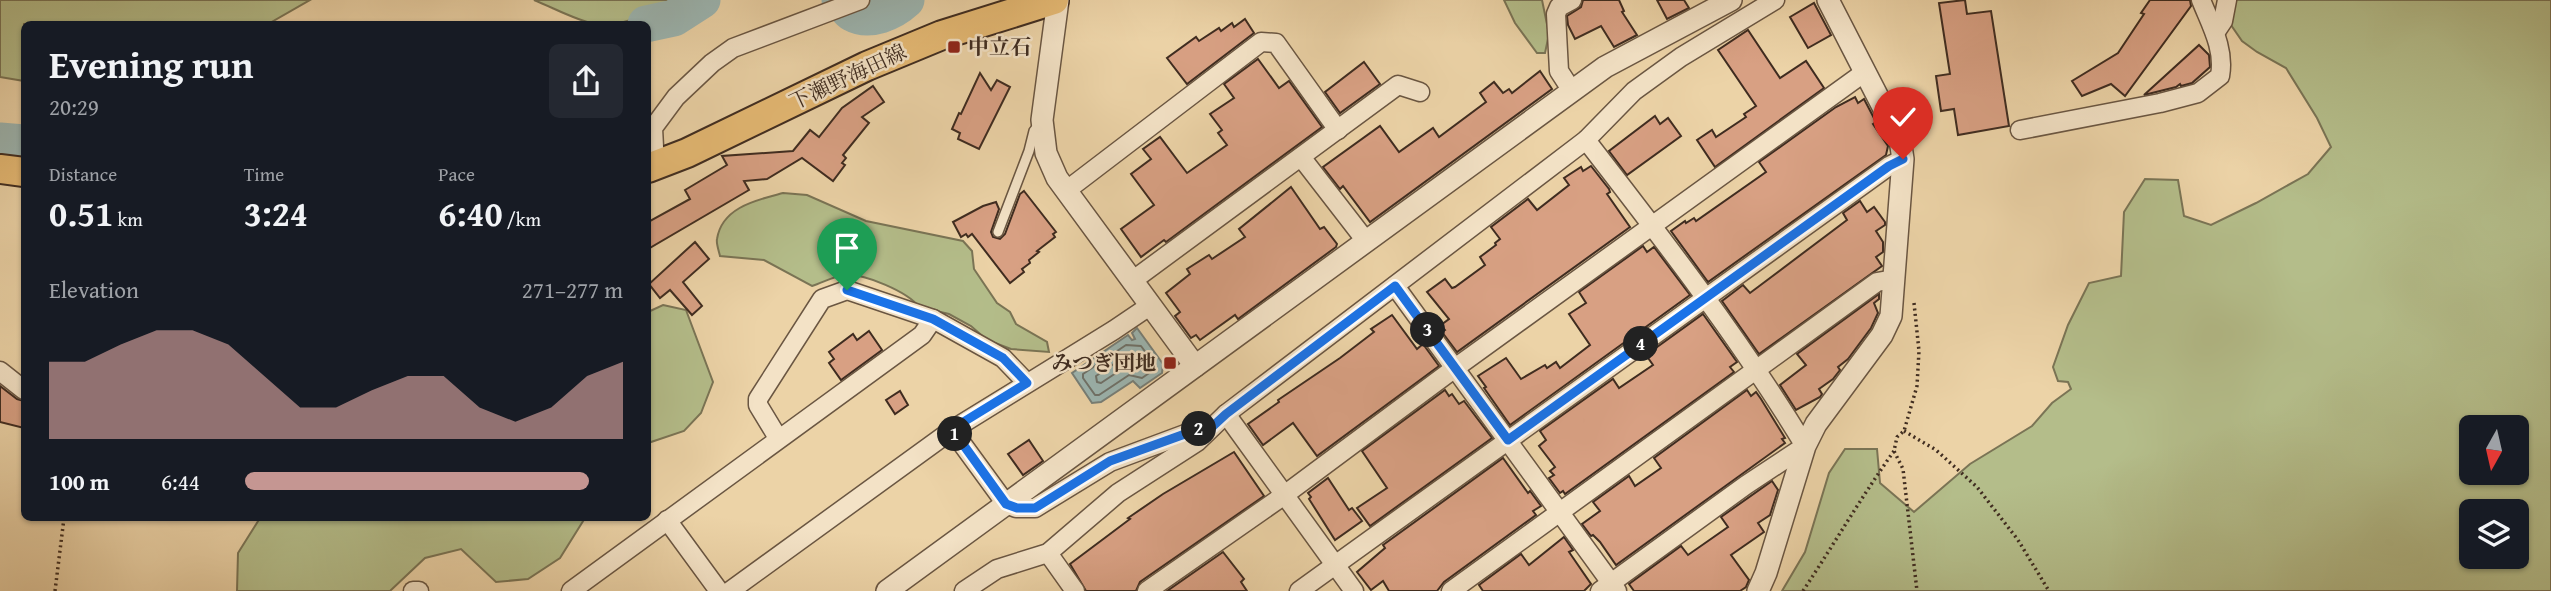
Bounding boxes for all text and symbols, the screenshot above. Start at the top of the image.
place label: 中立石 [968,31,1031,62]
text: Evening run [49,36,253,92]
street label: 下瀬野海田線 [784,36,911,117]
marker: 中立石 [946,39,962,55]
button: share [549,44,623,118]
pin [1873,87,1933,159]
text: 20:29 [49,90,99,123]
icon: check [1884,98,1922,136]
text: Distance [49,160,117,188]
text: Time [244,160,284,188]
text: Pace [438,160,475,188]
text: 0.51 [49,188,113,239]
text: 3:24 [244,188,308,239]
text: 6:40 [438,188,503,239]
text: km [113,205,143,233]
text: /km [503,205,541,233]
pin [817,218,877,290]
icon: arrive [828,229,866,267]
text: Elevation [49,273,139,306]
text: 271–277 m [522,273,623,306]
pin: 3 [1410,312,1446,348]
text: 3 [1423,315,1432,343]
pin: 4 [1624,326,1658,362]
text: 4 [1636,329,1645,357]
place label: みつぎ団地 [1051,347,1156,378]
marker: みつぎ団地 [1162,355,1178,371]
pin: 2 [1182,412,1216,446]
text: 2 [1194,414,1203,442]
north arrow [2459,415,2529,485]
map controls [2459,415,2529,569]
pin: 1 [937,416,972,452]
text: 1 [950,419,959,447]
text: 100 m [49,465,110,498]
text: 6:44 [161,465,200,498]
button: layers [2459,499,2529,569]

